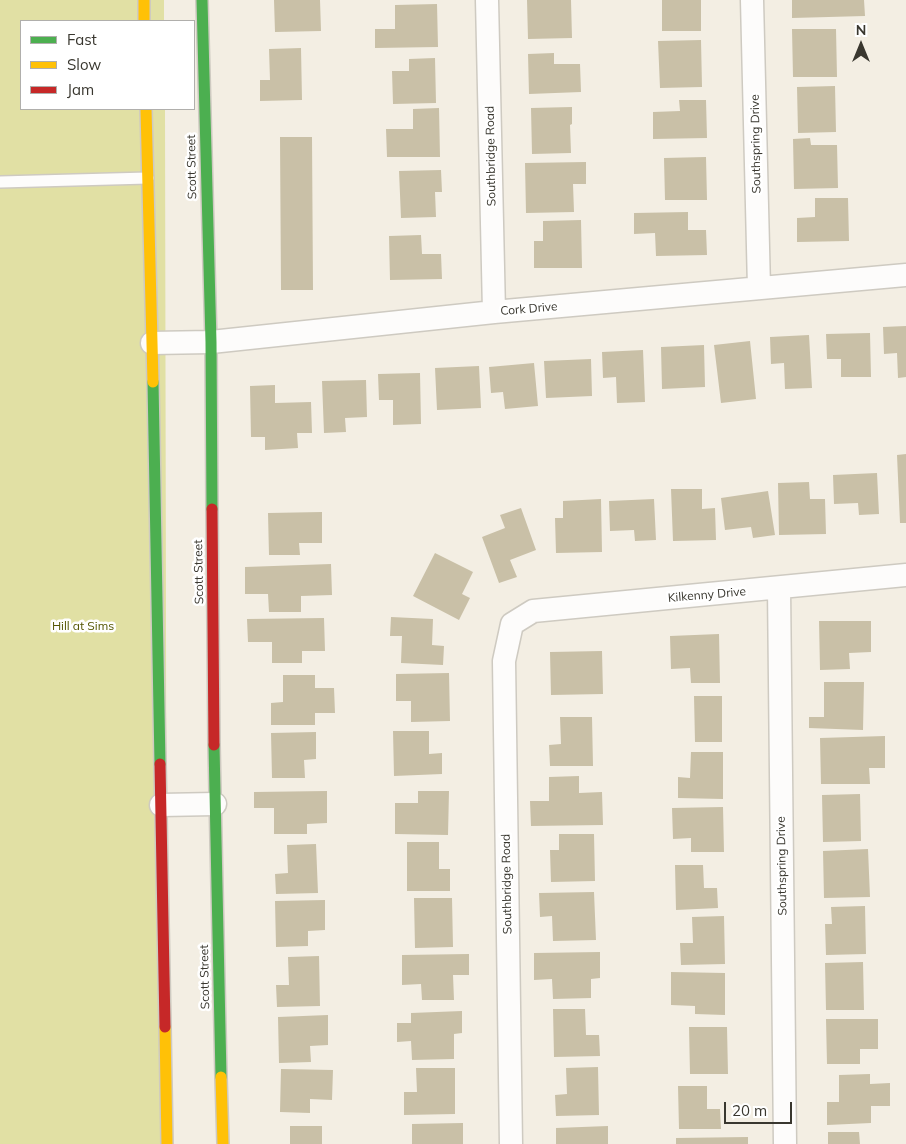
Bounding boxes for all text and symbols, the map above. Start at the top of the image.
legend [20,20,195,110]
north arrow [836,20,886,70]
text: N [856,21,866,39]
text: Fast [67,30,97,49]
text: Slow [67,55,101,74]
text: Jam [67,80,94,99]
street label: Southspring Drive [748,94,764,194]
street label: Southbridge Road [483,106,499,206]
street label: Scott Street [184,135,200,199]
street label: Cork Drive [500,299,558,319]
street label: Scott Street [191,540,207,604]
street label: Kilkenny Drive [667,584,747,606]
park label: Hill at Sims [52,619,114,633]
street label: Southspring Drive [774,816,790,916]
street label: Southbridge Road [499,834,515,934]
street label: Scott Street [197,945,213,1009]
scale bar [726,1092,794,1124]
text: 20 m [732,1101,767,1120]

